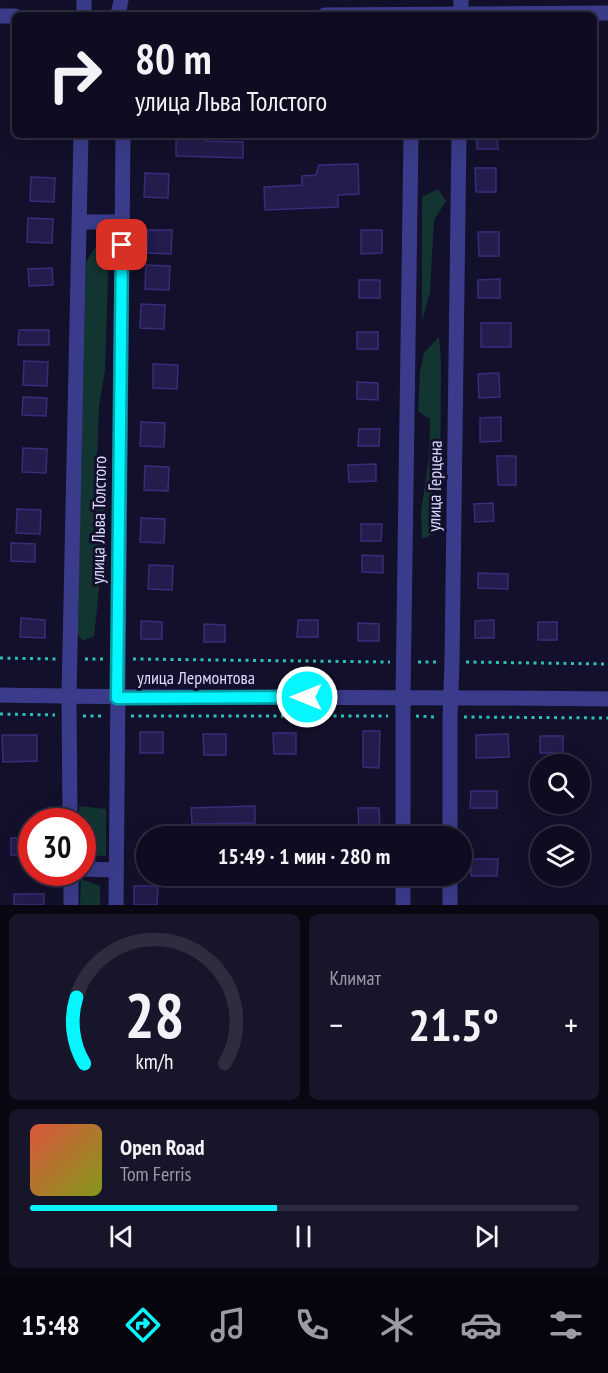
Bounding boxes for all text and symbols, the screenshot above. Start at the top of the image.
text: 80 m [135,31,212,86]
icon: right [36,36,114,114]
text: улица Льва Толстого [135,84,327,118]
pin [96,219,147,270]
icon: arrive [105,228,138,261]
street label: улица Герцена [422,440,447,532]
street label: улица Льва Толстого [86,456,111,584]
position arrow [275,665,339,729]
street label: улица Лермонтова [137,666,255,689]
map controls [530,754,590,886]
button: search [530,754,590,814]
speed limit sign: 30 [18,808,96,886]
button: layers [530,826,590,886]
text: 15:49 · 1 мин · 280 m [218,842,390,870]
text: Климат [330,965,381,991]
text: 28 [124,974,184,1055]
text: 21.5° [409,995,499,1053]
text: − [330,1003,343,1046]
text: + [564,1003,578,1046]
text: km/h [135,1047,173,1075]
text: Open Road [120,1133,205,1161]
text: Tom Ferris [120,1161,191,1187]
icon: previous [105,1220,138,1253]
icon: pause [287,1220,320,1253]
icon: next [470,1220,503,1253]
icon: directions [122,1304,164,1346]
icon: music [207,1304,249,1346]
icon: phone [291,1304,333,1346]
icon: climate [376,1304,418,1346]
icon: car [460,1304,502,1346]
icon: filters [545,1304,587,1346]
text: 15:48 [21,1308,80,1342]

